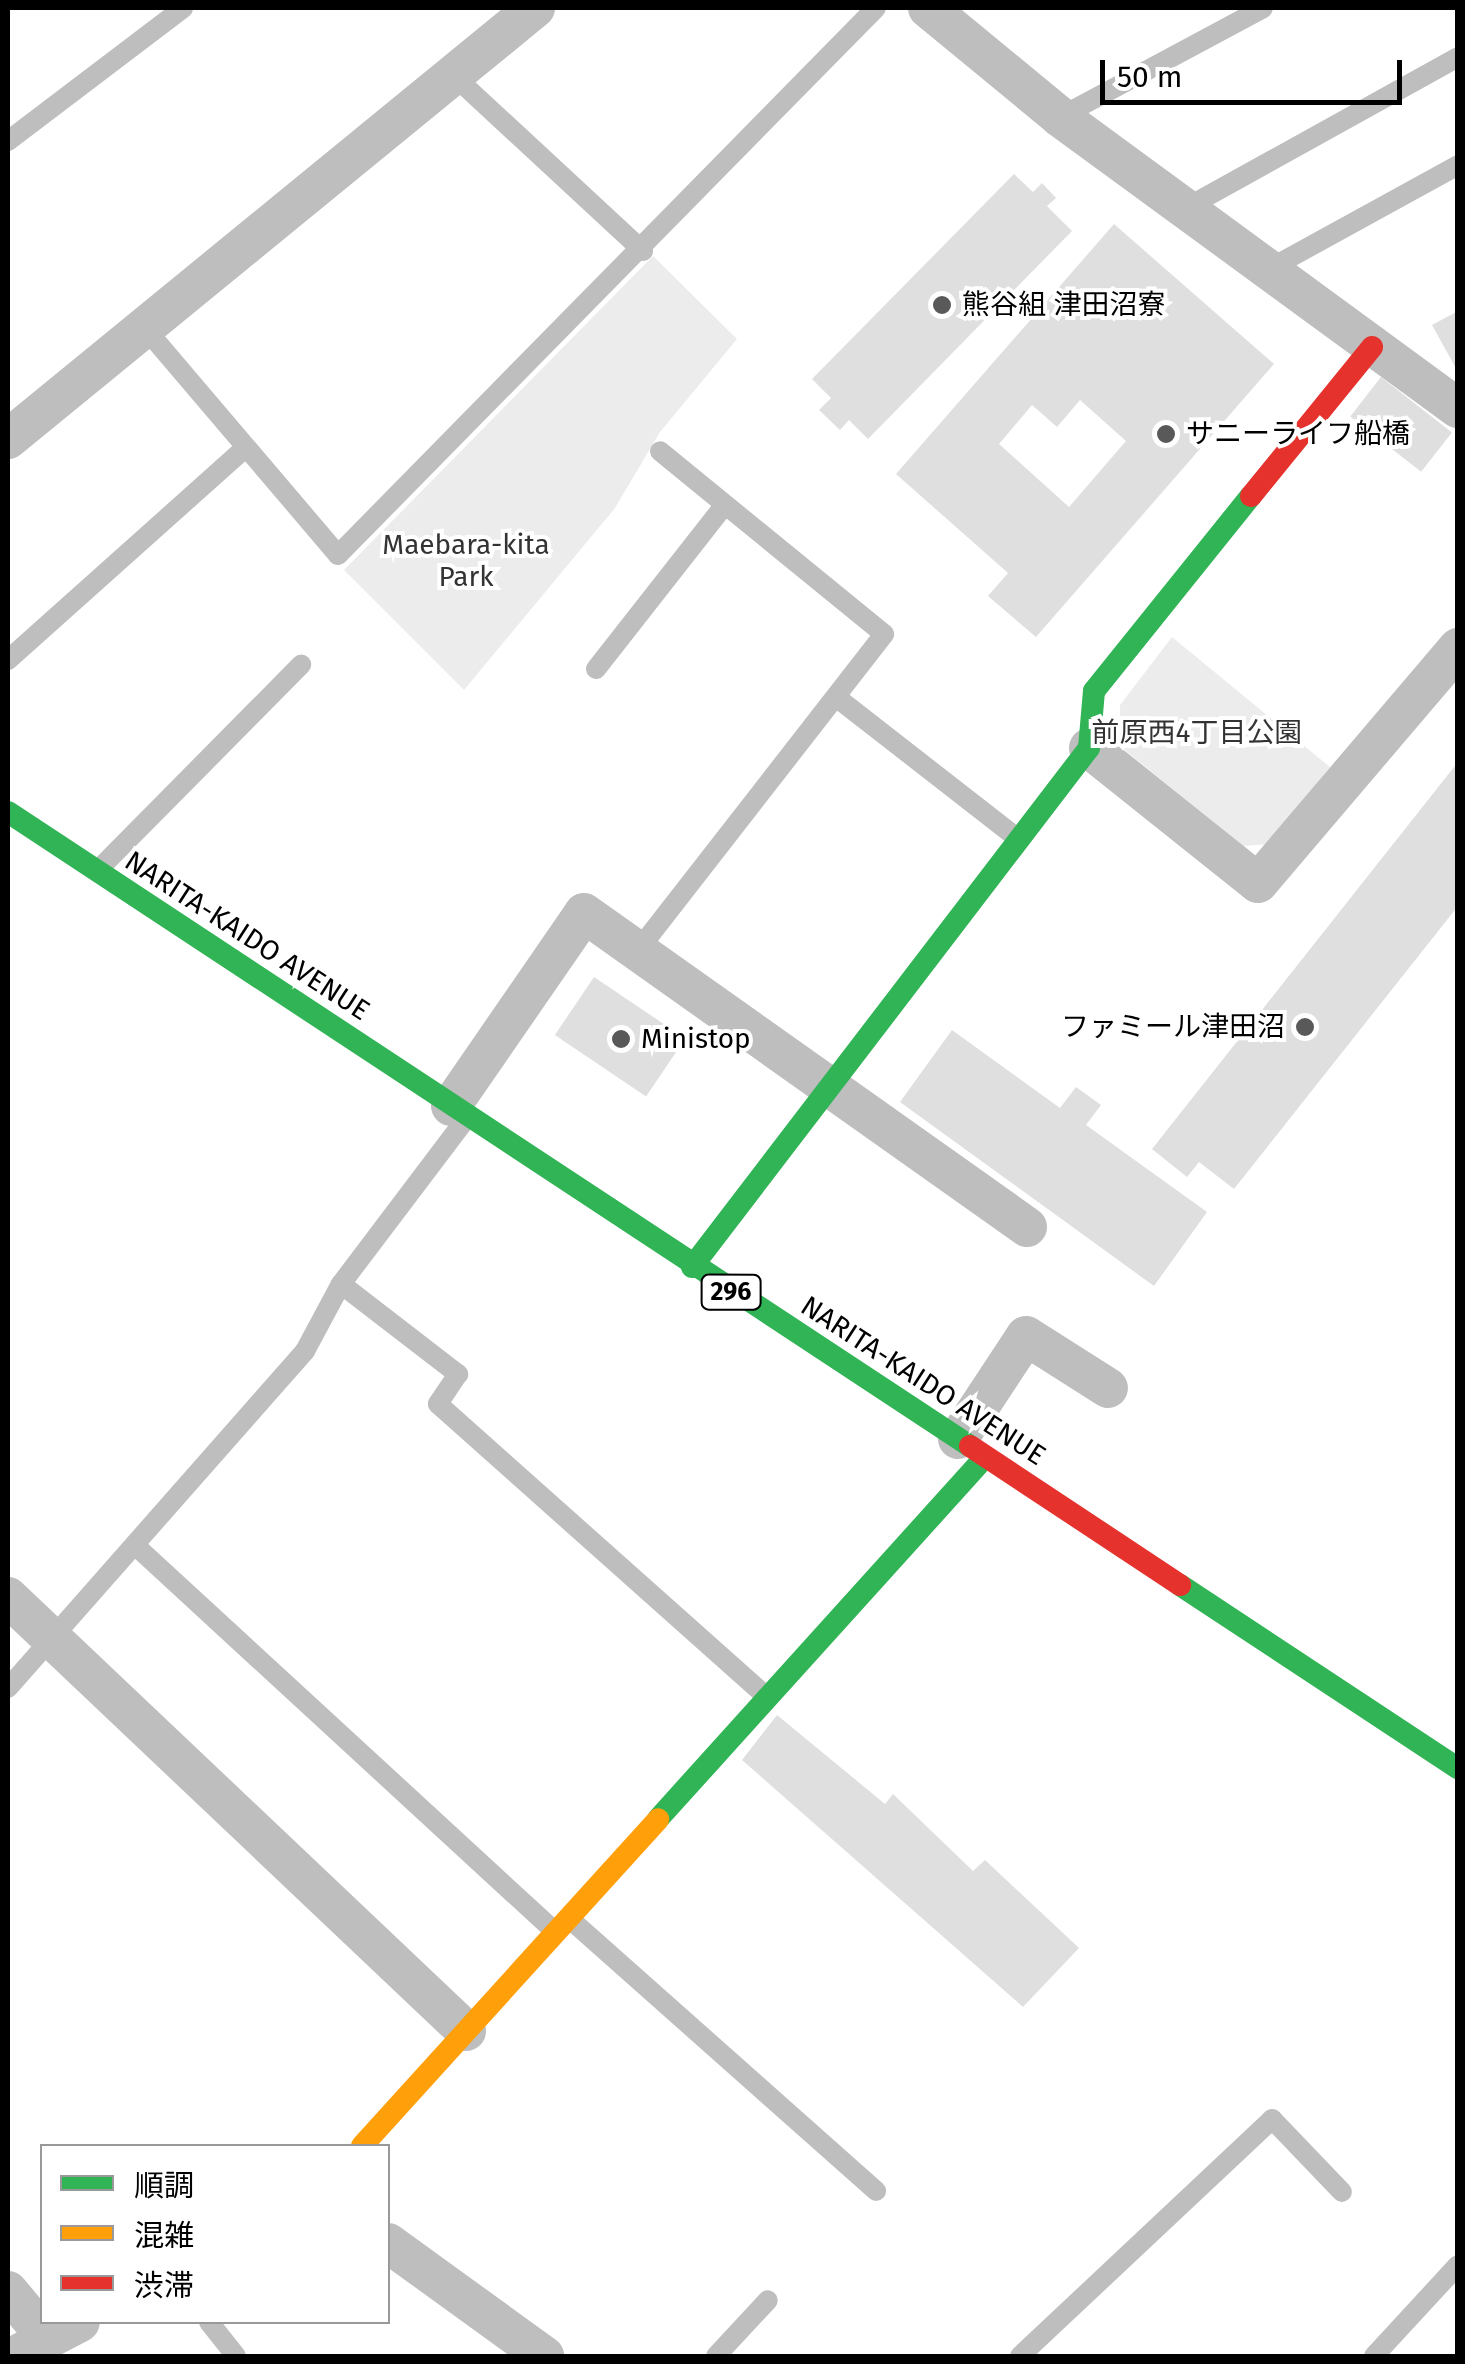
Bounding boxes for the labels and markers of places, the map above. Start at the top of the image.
place label: 熊谷組 津田沼寮 [962,288,1165,322]
marker: 熊谷組 津田沼寮 [931,294,953,316]
place label: サニーライフ船橋 [1186,417,1410,451]
marker: サニーライフ船橋 [1155,423,1177,445]
place label: ファミール津田沼 [1061,1010,1285,1044]
marker: ファミール津田沼 [1294,1016,1316,1038]
place label: Ministop [641,1022,751,1056]
marker: Ministop [610,1028,632,1050]

